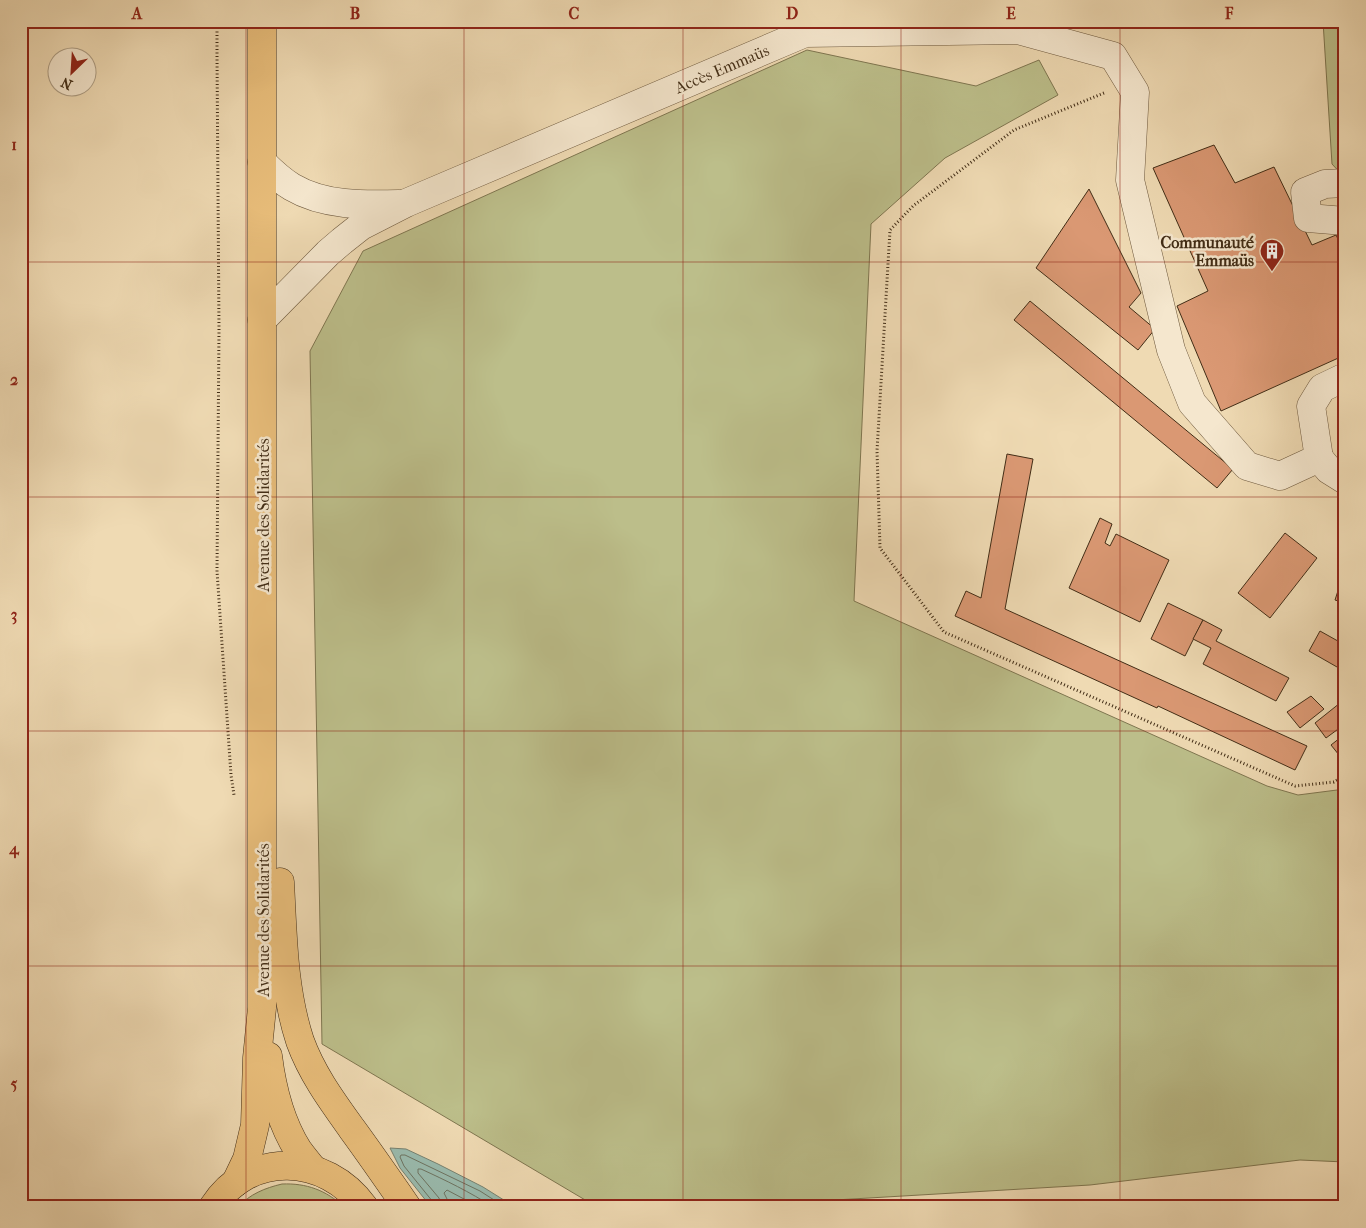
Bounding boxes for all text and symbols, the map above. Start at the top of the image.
text: A [131,4,143,23]
text: B [350,4,360,23]
text: C [569,4,580,23]
text: D [786,4,798,23]
text: E [1006,4,1016,23]
text: F [1224,4,1234,23]
street label: Accès Emmaüs [671,41,772,98]
north arrow [48,48,98,98]
text: N [58,73,75,93]
text: 1 [11,135,17,154]
place label: Communauté Emmaüs [1160,233,1254,270]
building icon: Communauté Emmaüs [1259,238,1285,272]
text: 2 [10,370,18,389]
street label: Avenue des Solidarités [254,438,273,593]
text: 3 [11,605,17,625]
text: 4 [8,839,20,859]
street label: Avenue des Solidarités [254,843,273,998]
text: 5 [11,1074,18,1093]

